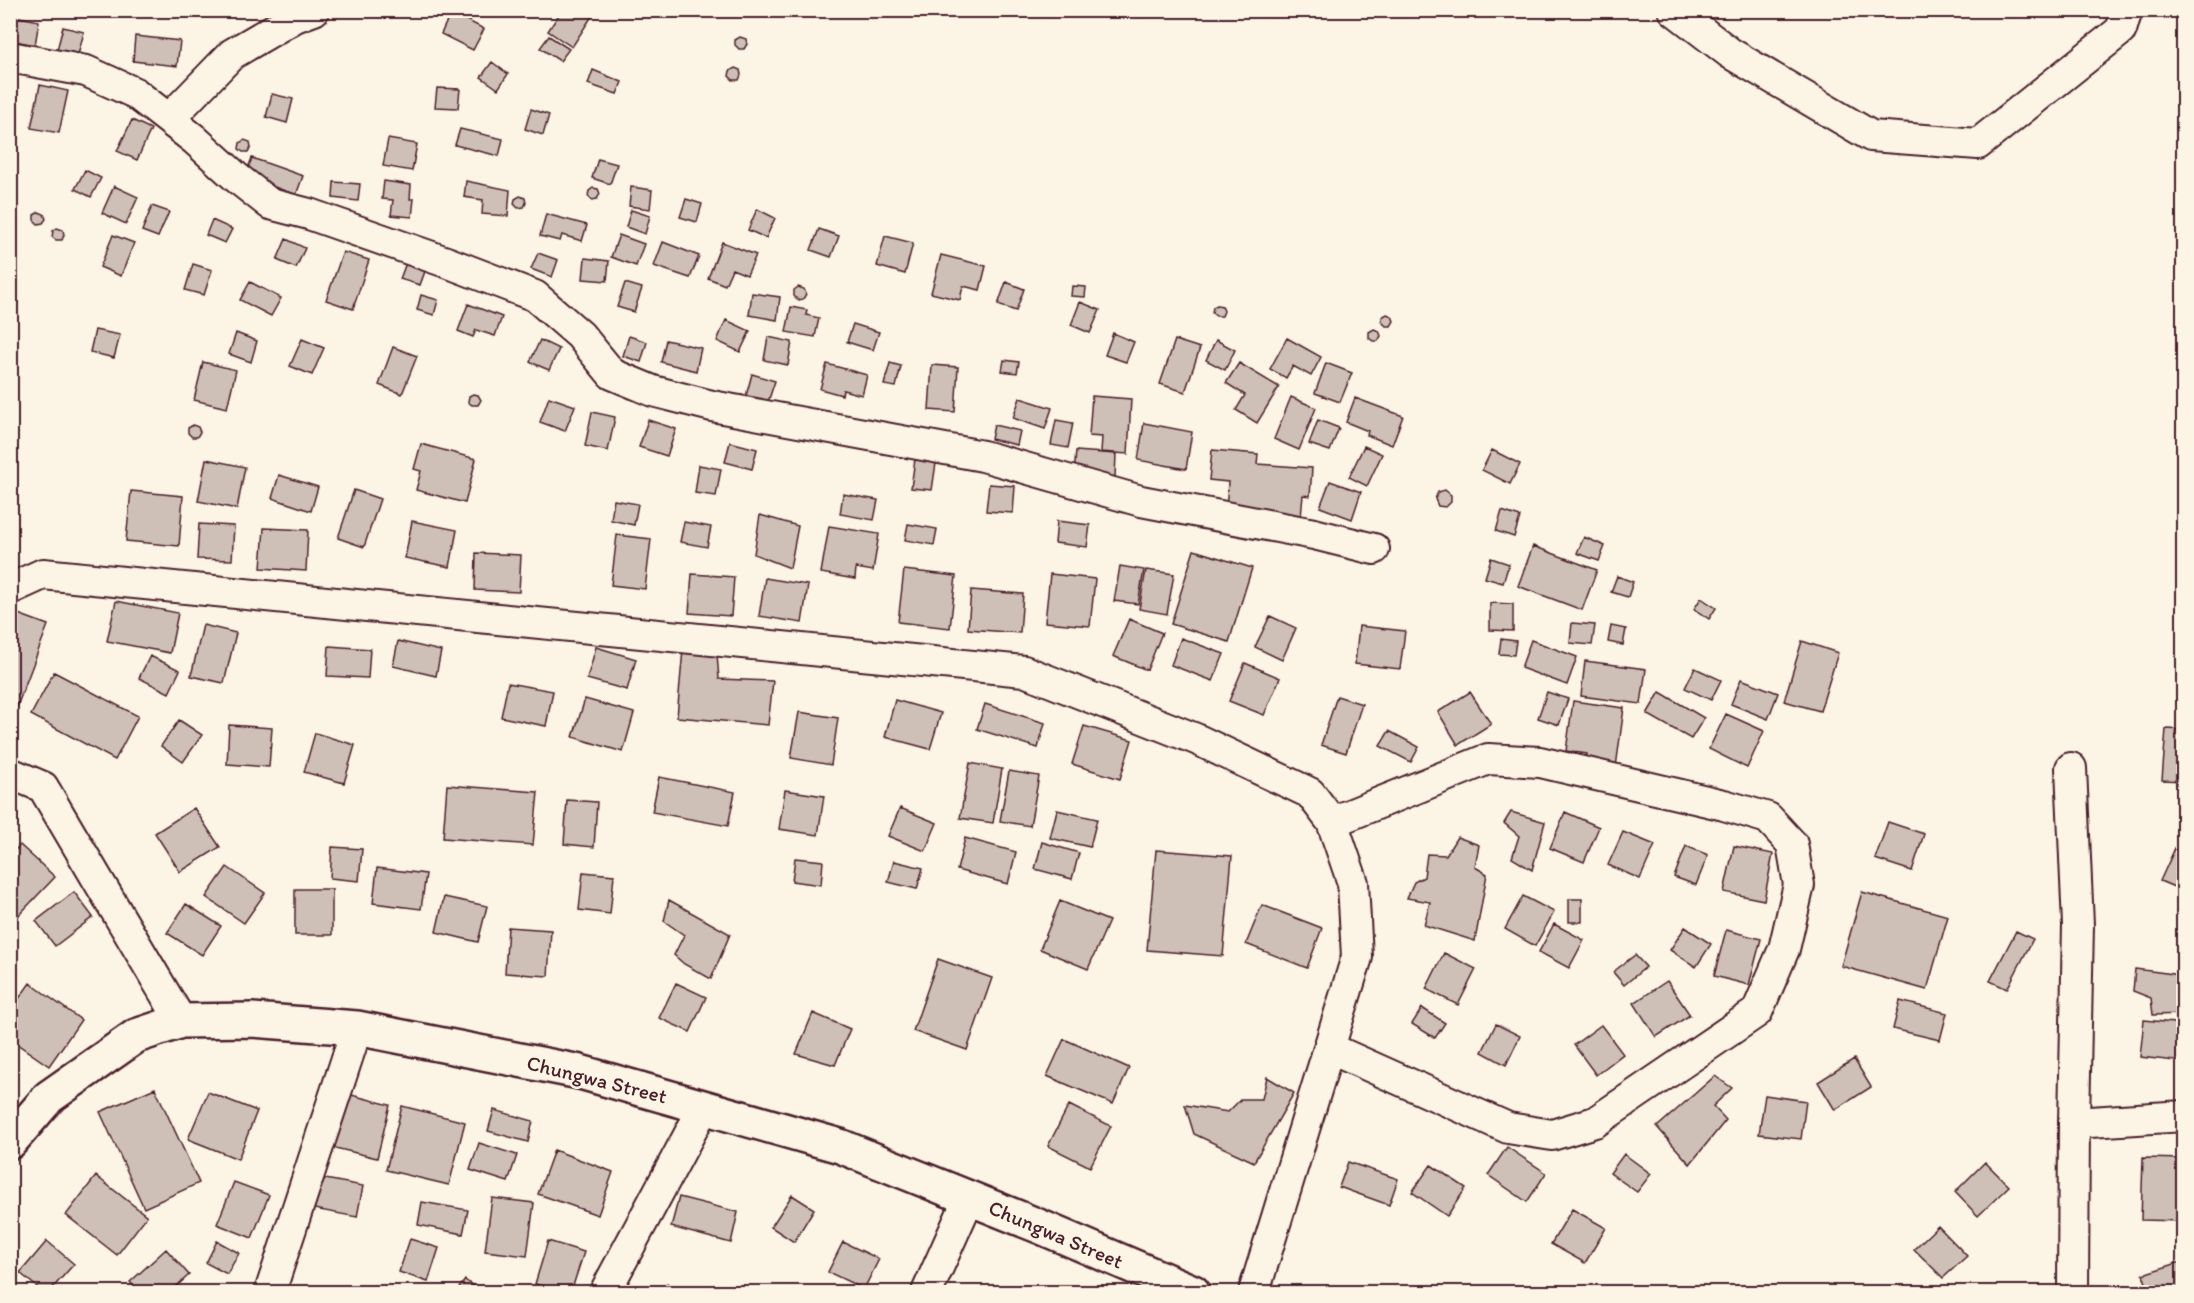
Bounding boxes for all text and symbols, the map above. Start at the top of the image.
street label: Chungwa Street [524,1049,670,1109]
street label: Chungwa Street [985,1194,1127,1274]

